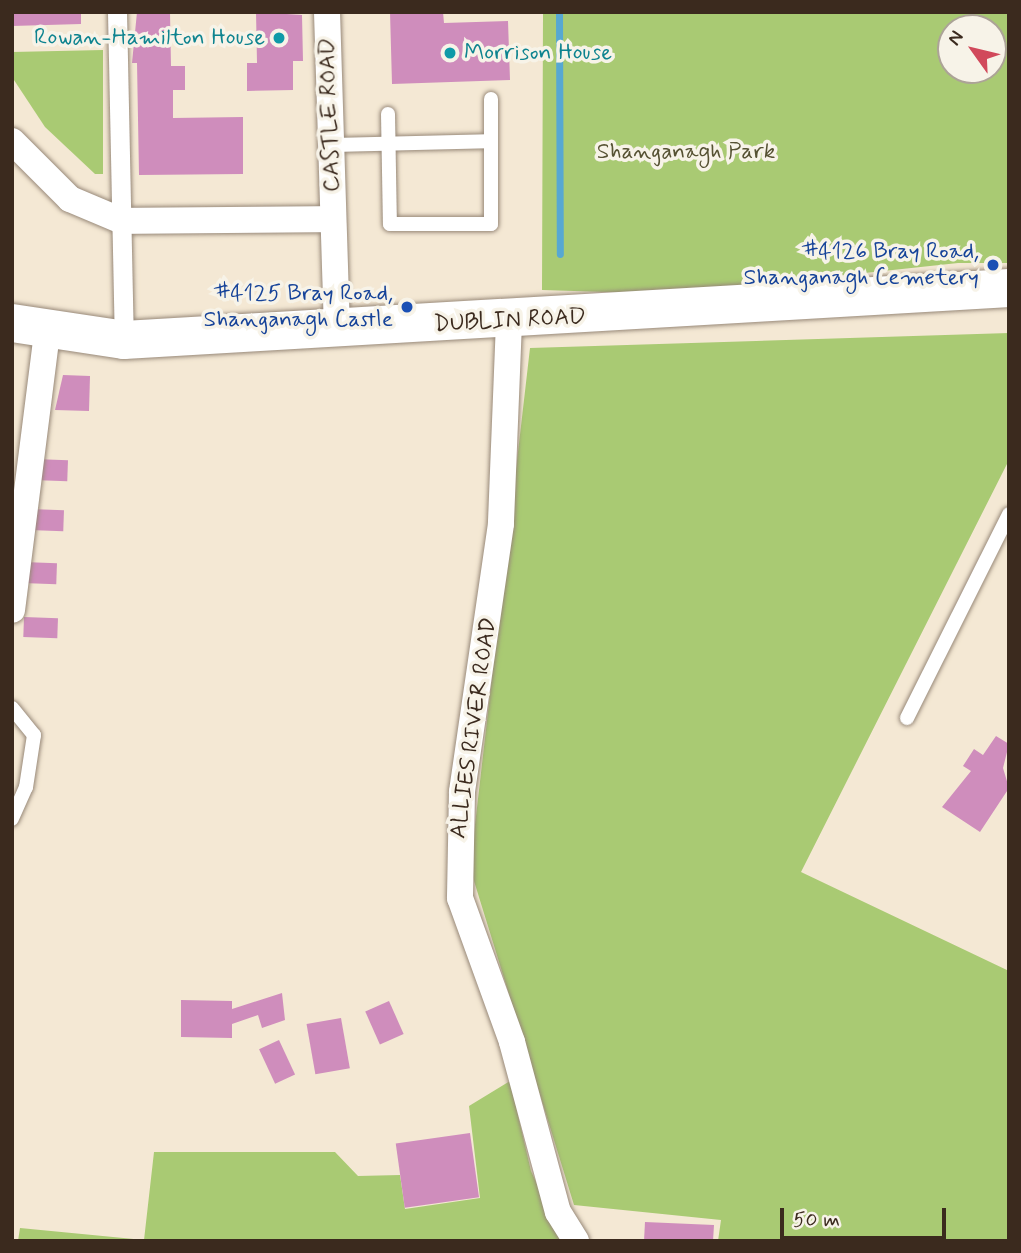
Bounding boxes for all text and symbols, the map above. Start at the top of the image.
north arrow [937,14,1007,84]
place label: Rowan-Hamilton House [34,24,265,52]
text: N [942,26,970,50]
marker: Rowan-Hamilton House [271,30,287,46]
street label: CASTLE ROAD [314,38,346,192]
place label: Morrison House [464,39,612,67]
marker: Morrison House [442,45,458,61]
park label: Shanganagh Park [597,138,775,166]
place label: #4126 Bray Road, Shanganagh Cemetery [745,238,979,292]
marker: #4126 Bray Road, Shanganagh Cemetery [985,257,1001,273]
place label: #4125 Bray Road, Shanganagh Castle [201,280,393,334]
marker: #4125 Bray Road, Shanganagh Castle [399,299,415,315]
street label: DUBLIN ROAD [433,303,587,339]
street label: ALLIES RIVER ROAD [445,615,503,841]
scale bar [783,1194,949,1238]
text: 50 m [793,1206,840,1234]

